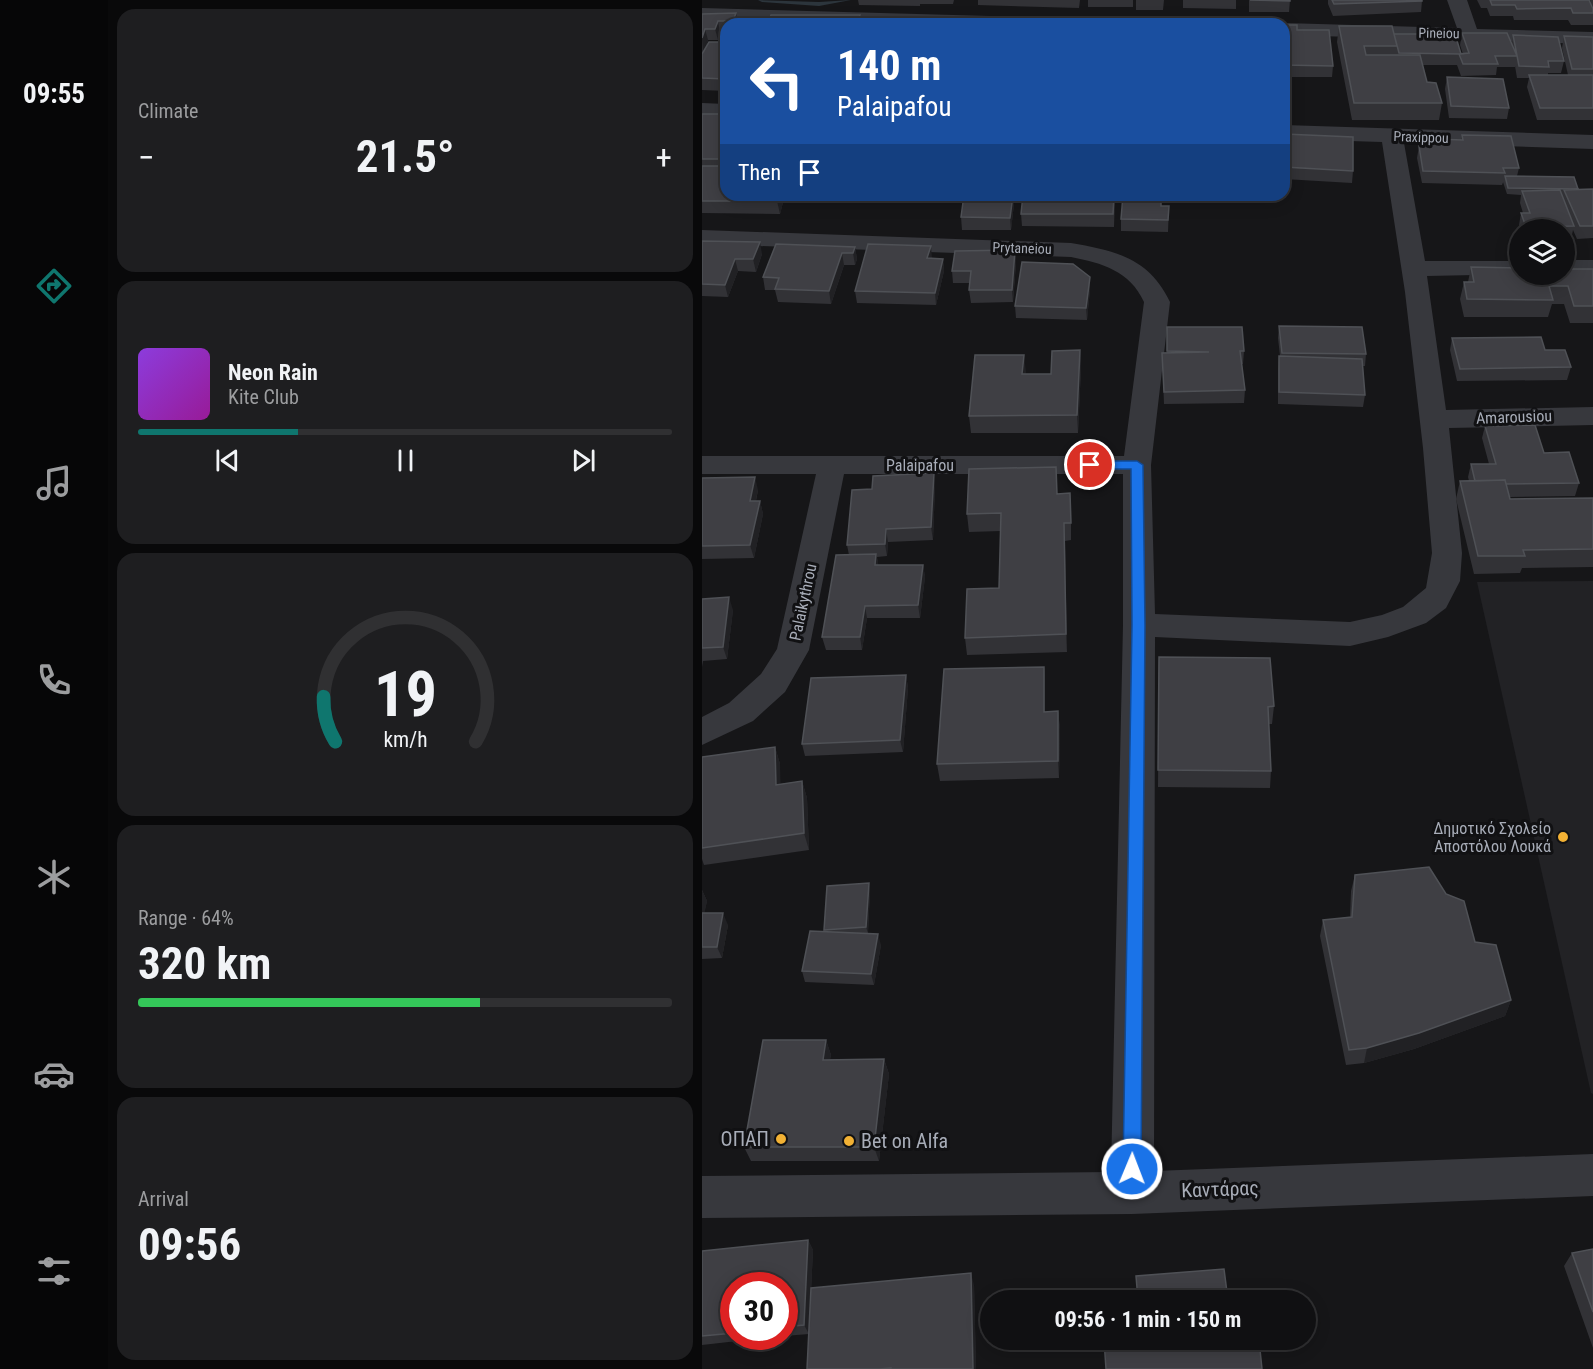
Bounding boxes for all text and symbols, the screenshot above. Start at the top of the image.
street label: Pineiou [1418,25,1460,41]
text: 140 m [837,41,942,90]
icon: left [738,42,816,120]
text: 09:55 [23,78,85,110]
text: Palaipafou [837,91,951,123]
text: Climate [138,99,198,123]
street label: Praxippou [1393,128,1449,146]
text: 21.5° [356,130,454,183]
text: − [138,138,155,177]
text: + [656,138,672,177]
icon: arrive [793,156,826,189]
text: Then [738,160,781,185]
map controls [1509,219,1575,285]
button: layers [1509,219,1575,285]
street label: Prytaneiou [992,239,1052,257]
icon: directions [33,265,75,307]
text: Neon Rain [228,360,318,385]
text: Kite Club [228,385,299,409]
street label: Amarousiou [1476,406,1552,428]
pin [1064,439,1115,490]
icon: previous [211,444,244,477]
icon: pause [389,444,422,477]
icon: next [567,444,600,477]
icon: arrive [1073,448,1106,481]
street label: Palaipafou [886,456,954,475]
icon: music [33,462,75,504]
street label: Palaikythrou [786,562,820,642]
text: 19 [373,658,437,731]
icon: phone [33,659,75,701]
text: km/h [383,727,427,752]
place label: Δημοτικό Σχολείο Αποστόλου Λουκά [1434,819,1551,856]
marker: Δημοτικό Σχολείο Αποστόλου Λουκά [1556,830,1570,844]
icon: climate [33,856,75,898]
text: Range · 64% [138,906,234,930]
text: 320 km [138,937,271,990]
icon: car [33,1053,75,1095]
place label: ΟΠΑΠ [721,1127,769,1151]
place label: Bet on Alfa [861,1129,948,1153]
marker: ΟΠΑΠ [774,1132,788,1146]
marker: Bet on Alfa [842,1134,856,1148]
position arrow [1100,1137,1164,1201]
street label: Καντάρας [1181,1176,1259,1202]
text: Arrival [138,1187,189,1211]
text: 09:56 [138,1218,241,1271]
icon: filters [33,1250,75,1292]
speed limit sign: 30 [720,1272,798,1350]
text: 09:56 · 1 min · 150 m [1055,1307,1241,1332]

